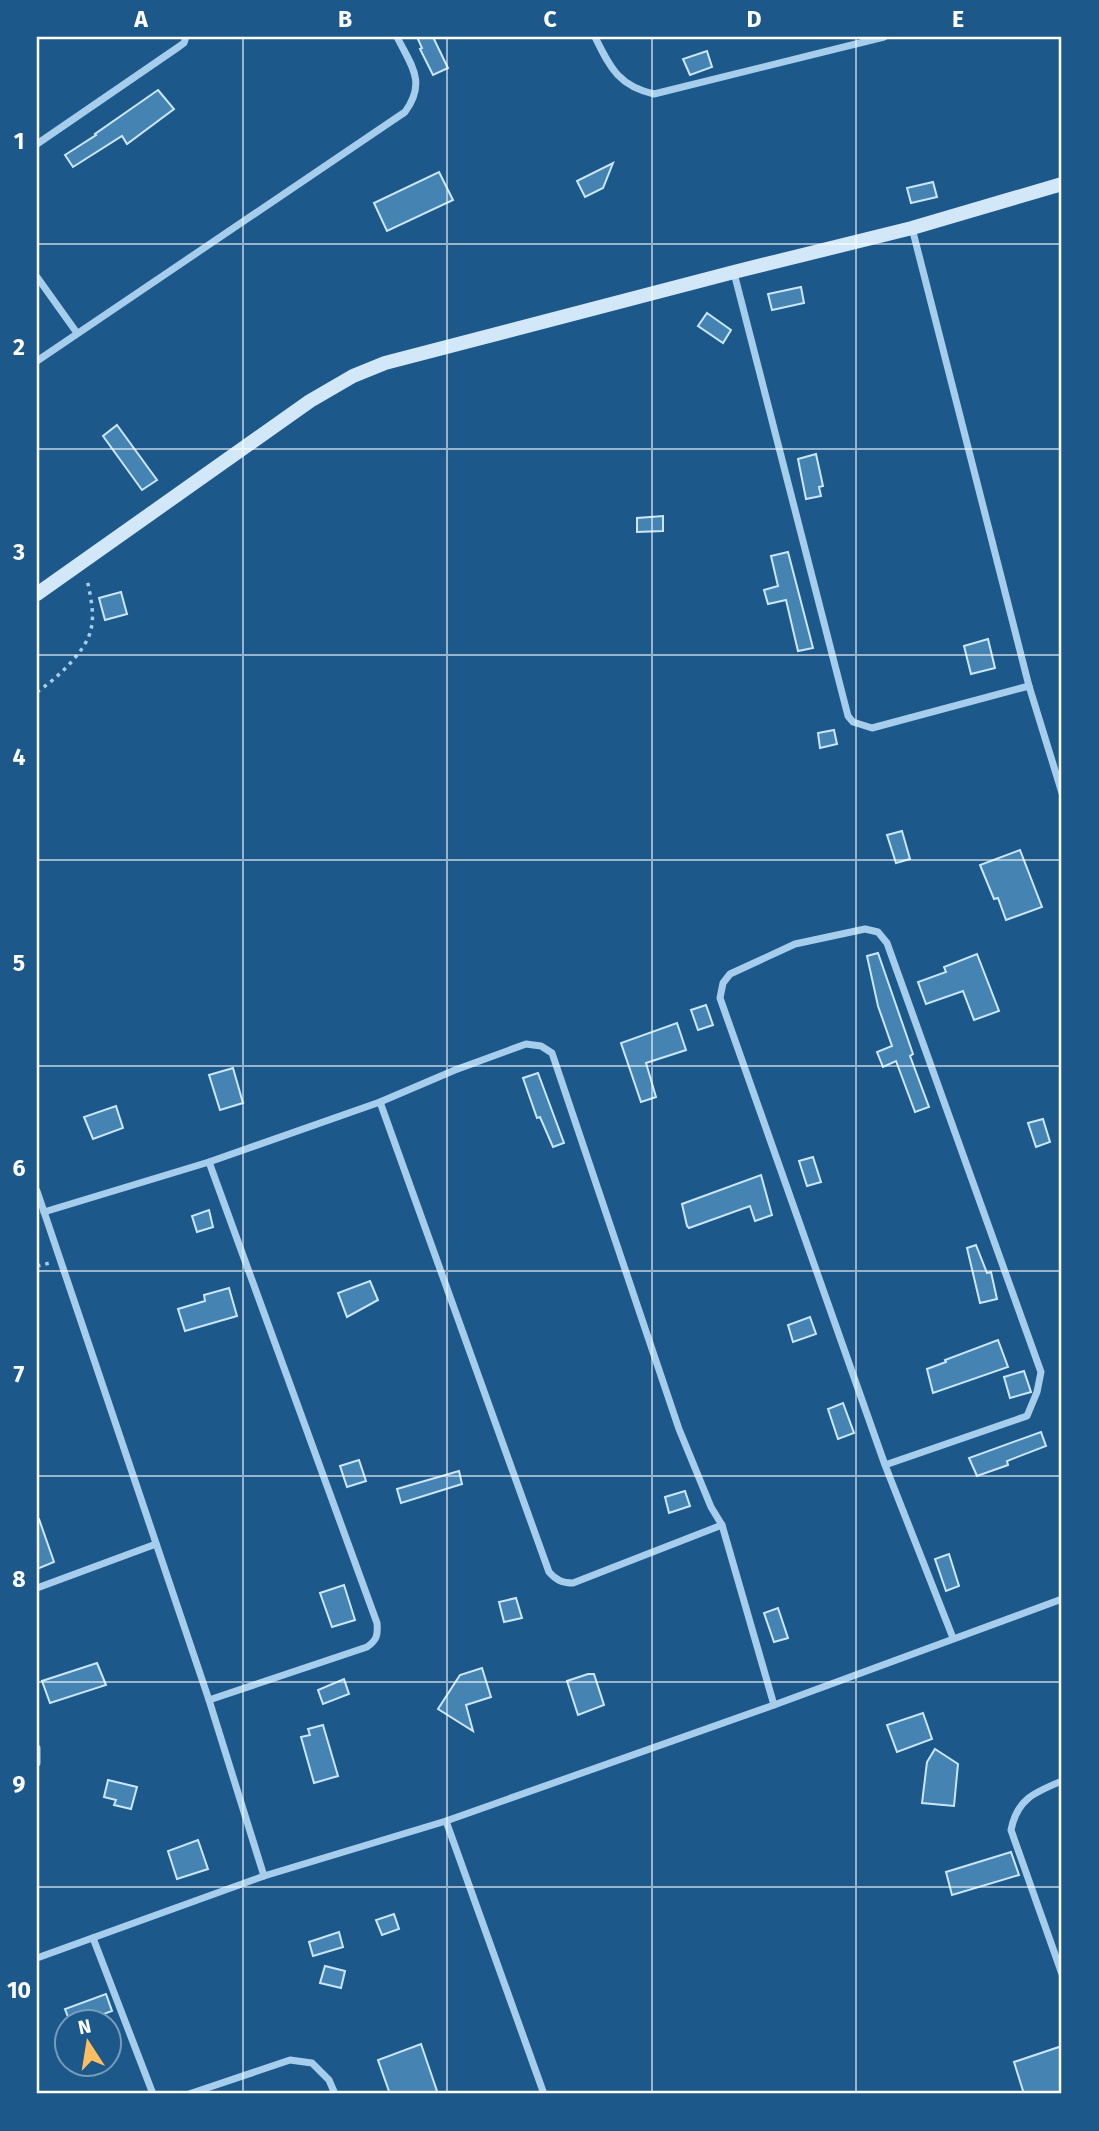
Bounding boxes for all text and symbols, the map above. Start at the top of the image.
text: A [133,5,148,33]
text: B [338,5,352,33]
text: C [543,5,557,33]
text: D [747,5,762,33]
text: E [952,5,964,33]
text: 1 [14,127,24,155]
text: 2 [13,333,25,361]
text: 3 [12,538,25,566]
text: 4 [13,743,26,771]
text: 5 [13,949,25,977]
text: 6 [13,1154,26,1182]
text: 7 [14,1360,25,1388]
text: 8 [12,1565,26,1593]
text: 9 [13,1770,26,1798]
text: 10 [7,1976,31,2004]
north arrow [52,2008,122,2078]
text: N [76,2014,93,2039]

